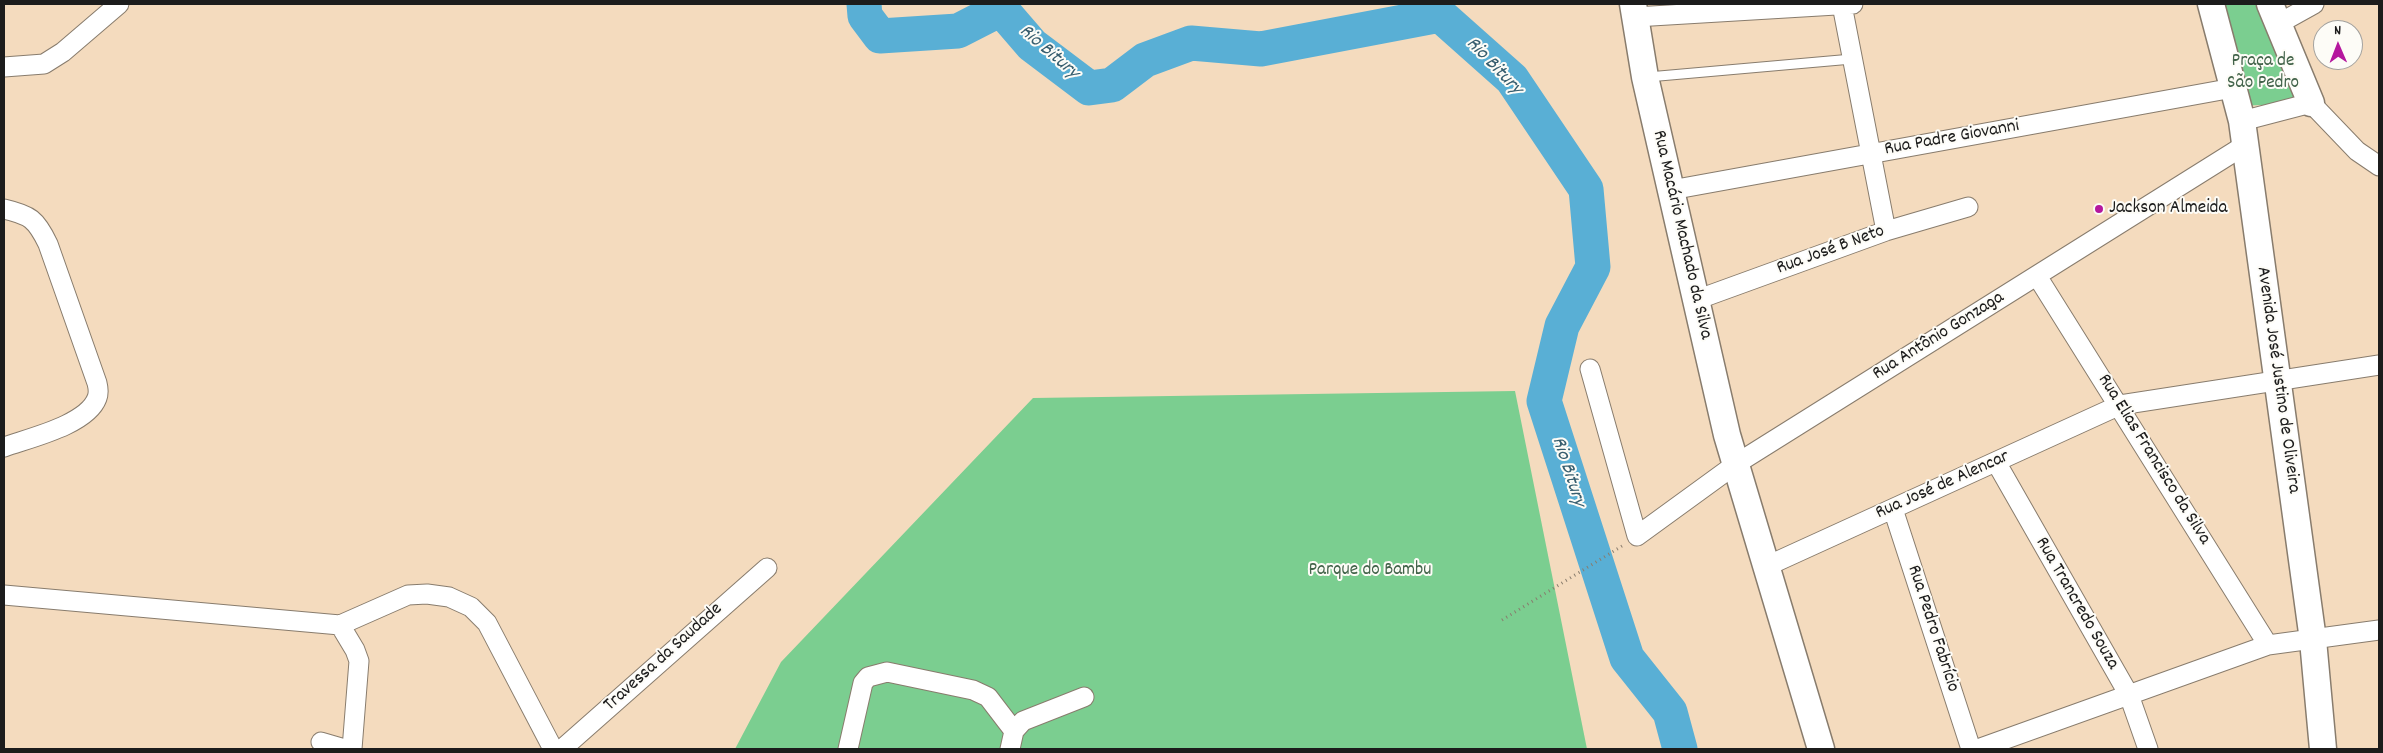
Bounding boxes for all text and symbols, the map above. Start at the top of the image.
water label: Rio Bitury [1013,20,1083,86]
north arrow [2313,20,2363,70]
text: N [2334,21,2341,41]
water label: Rio Bitury [1460,33,1526,101]
park label: Praça de São Pedro [2227,51,2299,95]
street label: Rua Padre Giovanni [1883,116,2021,162]
street label: Rua Macário Machado da Silva [1646,128,1716,342]
place label: Jackson Almeida [2109,198,2227,220]
marker: Jackson Almeida [2093,203,2105,215]
street label: Rua José B Neto [1774,221,1888,281]
street label: Avenida José Justino de Oliveira [2250,265,2304,495]
street label: Rua Antônio Gonzaga [1869,287,2009,387]
street label: Rua Elias Francisco da Silva [2091,371,2215,549]
water label: Rio Bitury [1545,434,1589,510]
street label: Rua José de Alencar [1873,446,2013,526]
street label: Rua Trancredo Souza [2029,534,2123,674]
park label: Parque do Bambu [1308,560,1432,582]
street label: Rua Pedro Fabrício [1901,563,1963,695]
street label: Travessa da Saudade [600,599,728,717]

